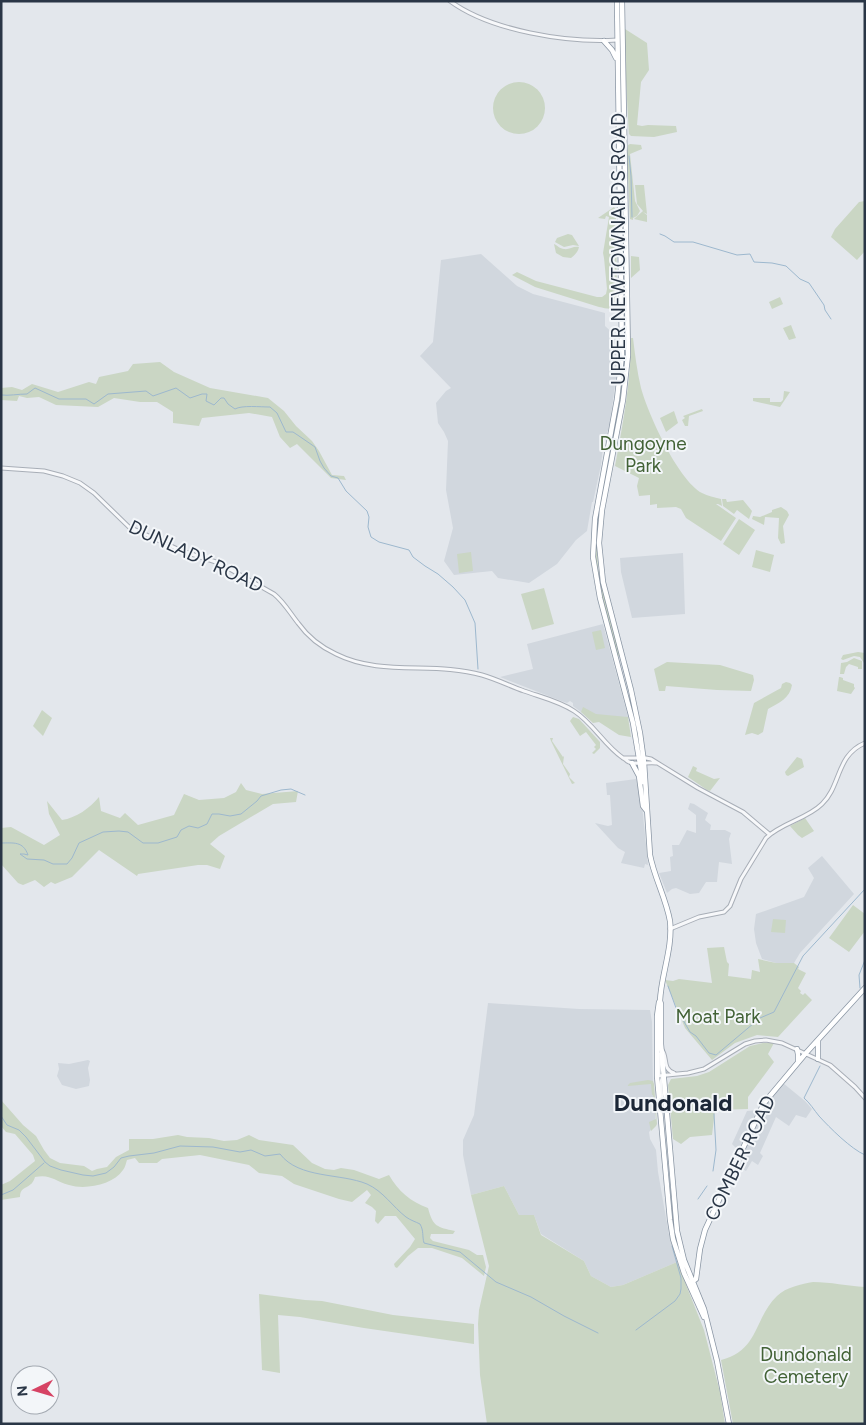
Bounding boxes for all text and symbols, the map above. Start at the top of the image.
street label: UPPER NEWTOWNARDS ROAD [607,113,630,385]
park label: Dungoyne Park [599,432,687,477]
street label: DUNLADY ROAD [125,515,267,597]
park label: Moat Park [676,1005,761,1028]
district label: Dundonald [614,1088,732,1117]
street label: COMBER ROAD [700,1092,780,1224]
park label: Dundonald Cemetery [760,1343,852,1388]
north arrow [10,1365,60,1415]
text: N [14,1385,31,1397]

